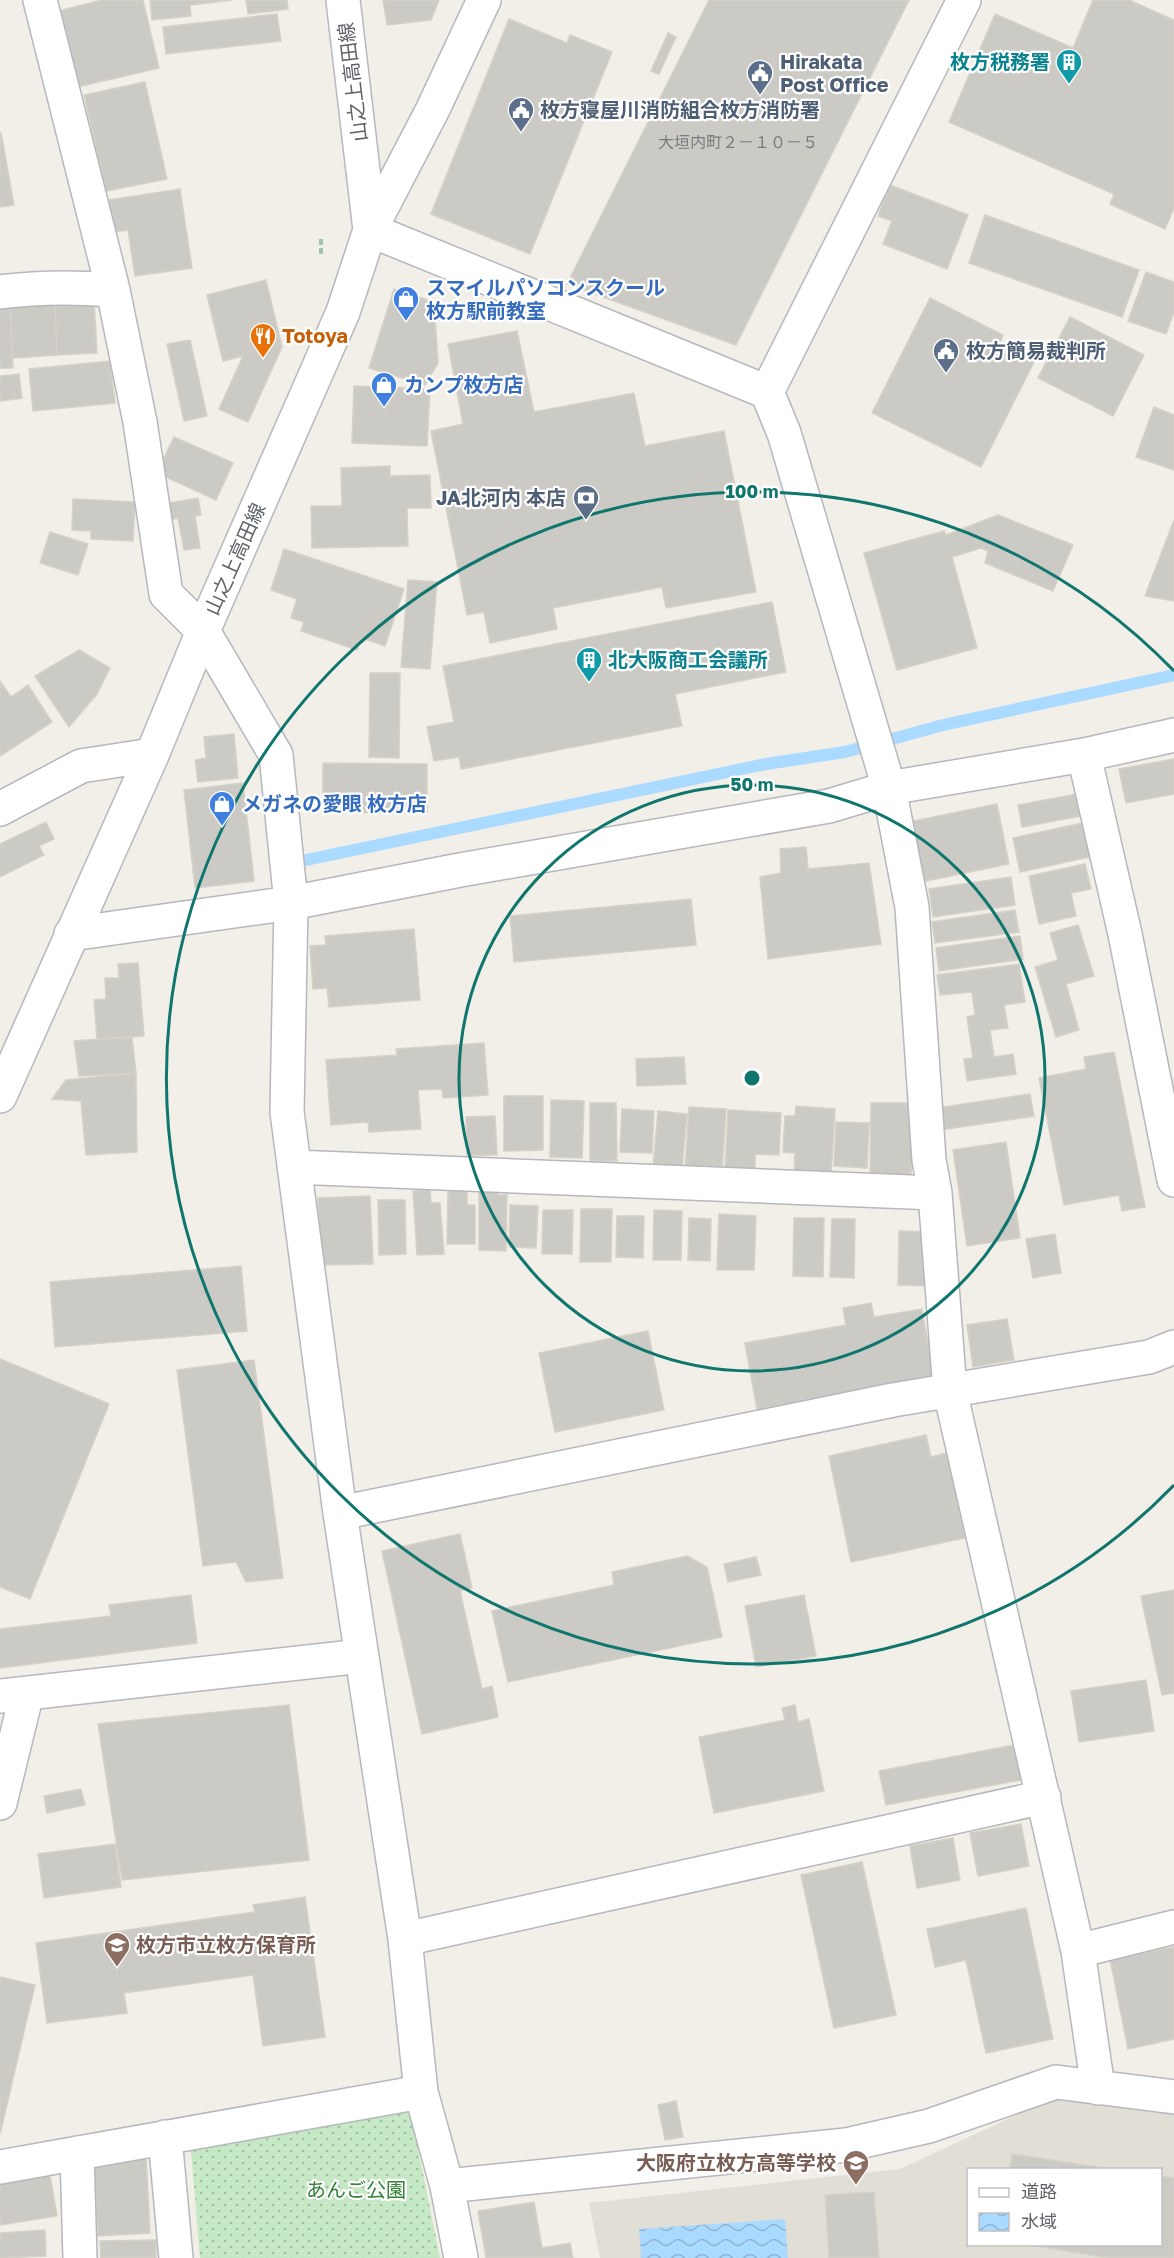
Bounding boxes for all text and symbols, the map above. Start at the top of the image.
street label: 山之上高田線 [333,21,371,143]
building icon: 枚方税務署 [1054,47,1084,85]
place label: Hirakata Post Office [780,49,889,96]
place label: 枚方税務署 [950,49,1050,73]
public building icon: Hirakata Post Office [745,58,775,96]
public building icon: 枚方寝屋川消防組合枚方消防署 [506,95,536,133]
place label: 枚方寝屋川消防組合枚方消防署 [540,97,820,121]
house number: 大垣内町２－１０－５ [658,132,818,152]
place label: スマイルパソコンスクール 枚方駅前教室 [426,275,665,322]
shop icon: スマイルパソコンスクール 枚方駅前教室 [391,284,421,322]
restaurant icon: Totoya [248,321,278,359]
place label: Totoya [282,323,348,347]
public building icon: 枚方簡易裁判所 [931,336,961,374]
place label: 枚方簡易裁判所 [966,338,1106,362]
shop icon: カンプ枚方店 [369,370,399,408]
place label: カンプ枚方店 [404,372,523,396]
text: 100 m [726,480,778,502]
bank icon: JA北河内 本店 [571,483,601,521]
place label: JA北河内 本店 [436,485,566,509]
street label: 山之上高田線 [199,499,269,618]
building icon: 北大阪商工会議所 [574,645,604,683]
place label: 北大阪商工会議所 [608,647,768,671]
text: 50 m [731,773,773,795]
shop icon: メガネの愛眼 枚方店 [207,789,237,827]
place label: メガネの愛眼 枚方店 [242,791,427,815]
centre of rings [742,1068,762,1088]
school or university icon: 枚方市立枚方保育所 [102,1930,132,1968]
place label: 枚方市立枚方保育所 [136,1932,316,1956]
school or university icon: 大阪府立枚方高等学校 [841,2148,871,2186]
place label: 大阪府立枚方高等学校 [636,2150,836,2174]
legend [967,2168,1162,2246]
park label: あんご公園 [306,2177,406,2201]
text: 道路 [1021,2180,1057,2202]
text: 水域 [1021,2210,1057,2232]

